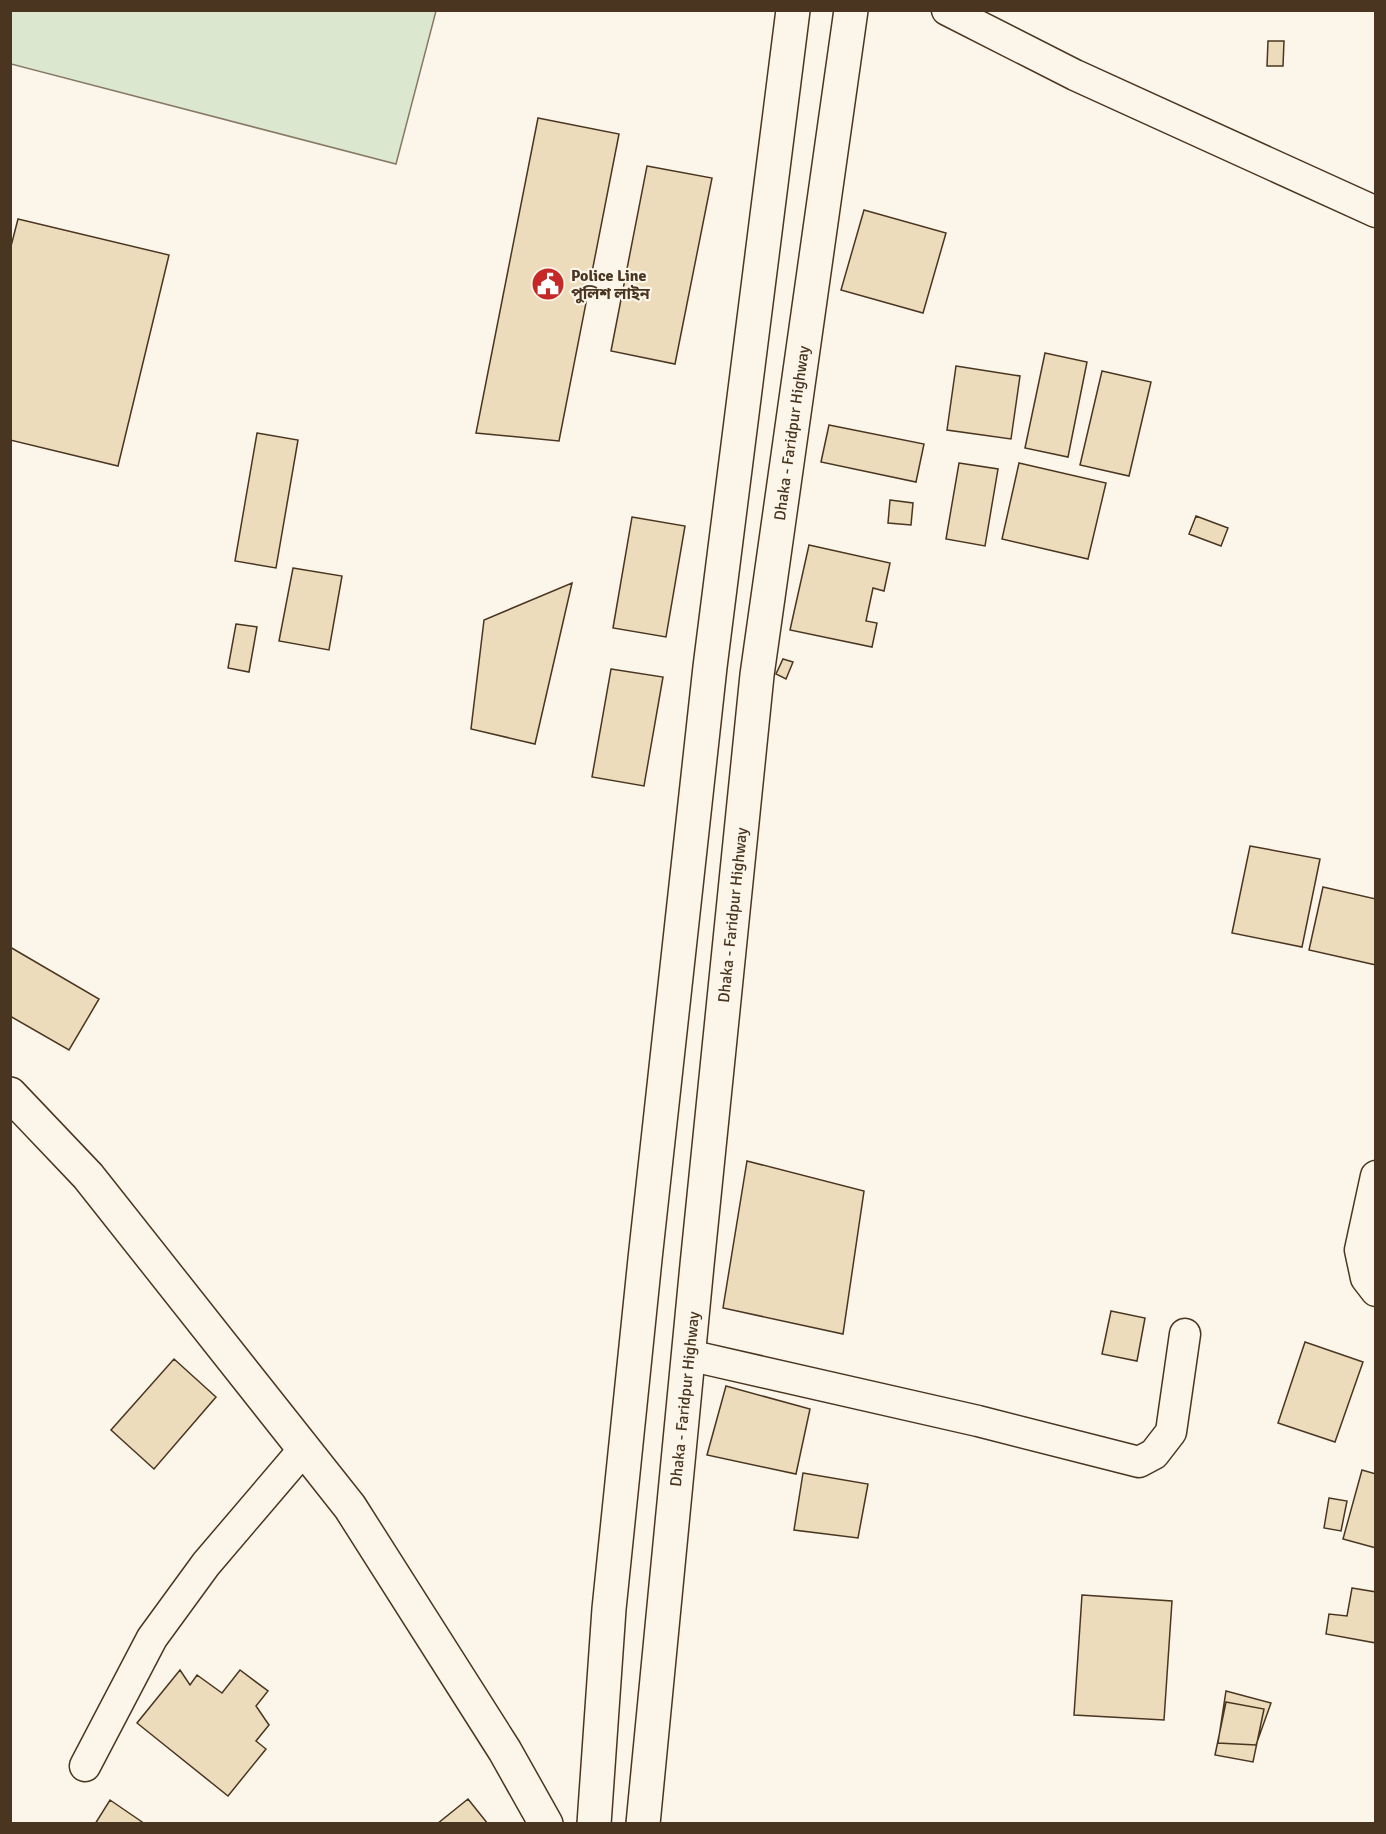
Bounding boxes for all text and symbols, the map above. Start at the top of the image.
public building icon: Police Line পুলিশ লাইন [530,266,566,302]
place label: Police Line পুলিশ লাইন [571,266,651,304]
street label: Dhaka - Faridpur Highway [770,344,814,522]
street label: Dhaka - Faridpur Highway [714,826,752,1004]
street label: Dhaka - Faridpur Highway [666,1310,704,1488]

